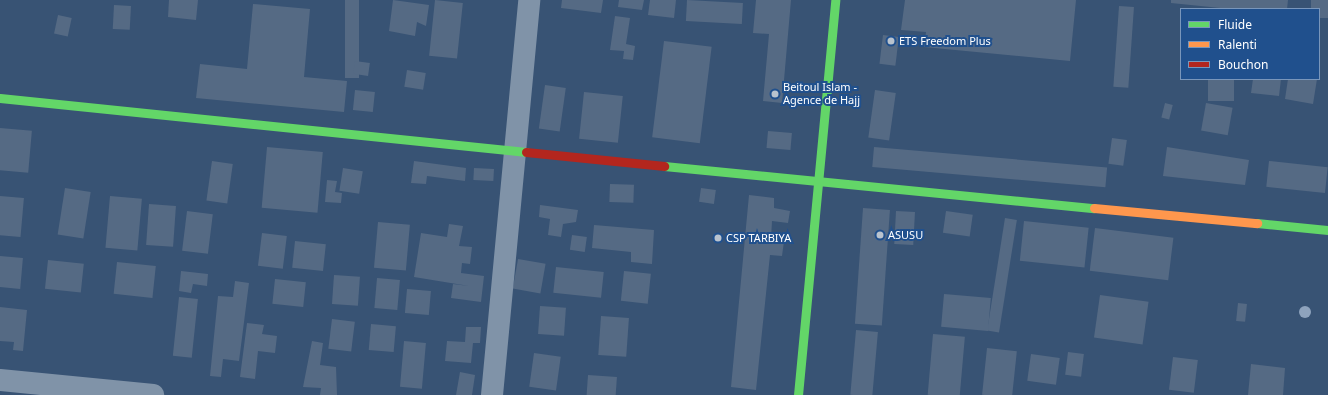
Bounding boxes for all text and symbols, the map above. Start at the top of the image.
legend [1180,8,1320,80]
text: Fluide [1218,16,1252,33]
place label: ETS Freedom Plus [899,34,991,48]
marker: ETS Freedom Plus [886,36,896,46]
text: Ralenti [1218,36,1257,53]
text: Bouchon [1218,56,1268,73]
place label: Beitoul Islam - Agence de Hajj [783,81,860,107]
marker: Beitoul Islam - Agence de Hajj [770,89,780,99]
place label: ASUSU [888,228,923,242]
marker: ASUSU [875,230,885,240]
place label: CSP TARBIYA [726,231,791,245]
marker: CSP TARBIYA [713,233,723,243]

